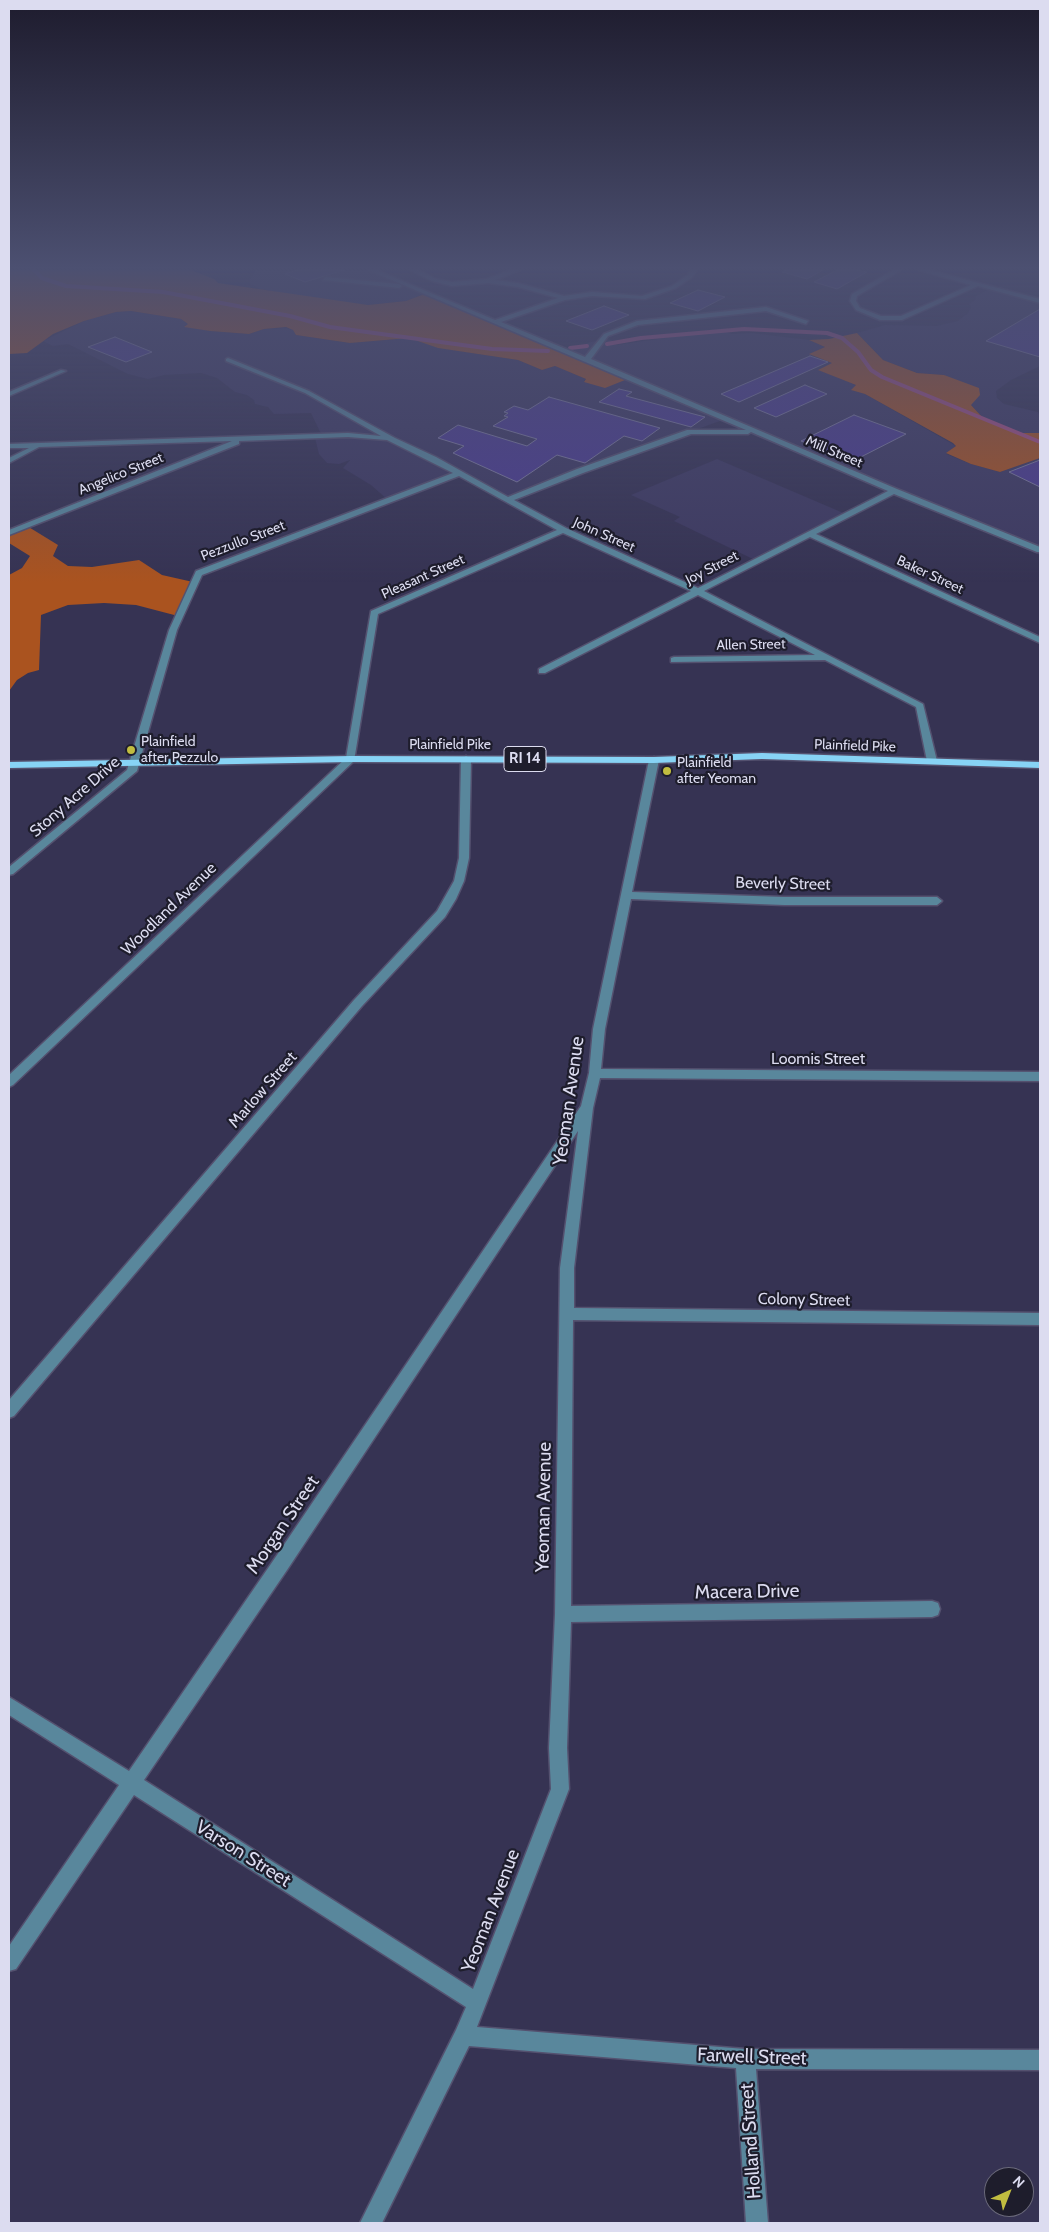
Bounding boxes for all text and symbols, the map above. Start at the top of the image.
street label: Mill Street [803,433,865,471]
street label: Angelico Street [76,449,166,499]
street label: John Street [571,514,637,556]
street label: Pezzullo Street [198,517,288,565]
street label: Joy Street [683,548,741,588]
street label: Pleasant Street [379,551,467,603]
street label: Baker Street [894,552,966,598]
street label: Allen Street [716,636,786,654]
place label: Plainfield after Pezzulo [141,734,218,766]
street label: Plainfield Pike [814,736,896,756]
street label: Plainfield Pike [409,737,491,753]
marker: Plainfield after Pezzulo [125,744,137,756]
road number: RI 14 [504,746,546,772]
street label: Stony Acre Drive [26,753,124,841]
place label: Plainfield after Yeoman [677,755,756,788]
marker: Plainfield after Yeoman [661,765,673,777]
street label: Woodland Avenue [118,859,220,959]
street label: Beverly Street [735,874,831,894]
street label: Yeoman Avenue [549,1035,589,1167]
street label: Marlow Street [225,1048,301,1132]
street label: Loomis Street [771,1049,865,1069]
street label: Colony Street [758,1290,850,1310]
street label: Yeoman Avenue [531,1442,557,1572]
street label: Morgan Street [242,1471,324,1579]
street label: Macera Drive [695,1580,799,1604]
street label: Varson Street [191,1816,295,1892]
street label: Yeoman Avenue [457,1846,525,1976]
street label: Farwell Street [697,2044,807,2070]
street label: Holland Street [736,2082,766,2200]
north arrow [984,2167,1034,2217]
text: N [1009,2172,1029,2192]

